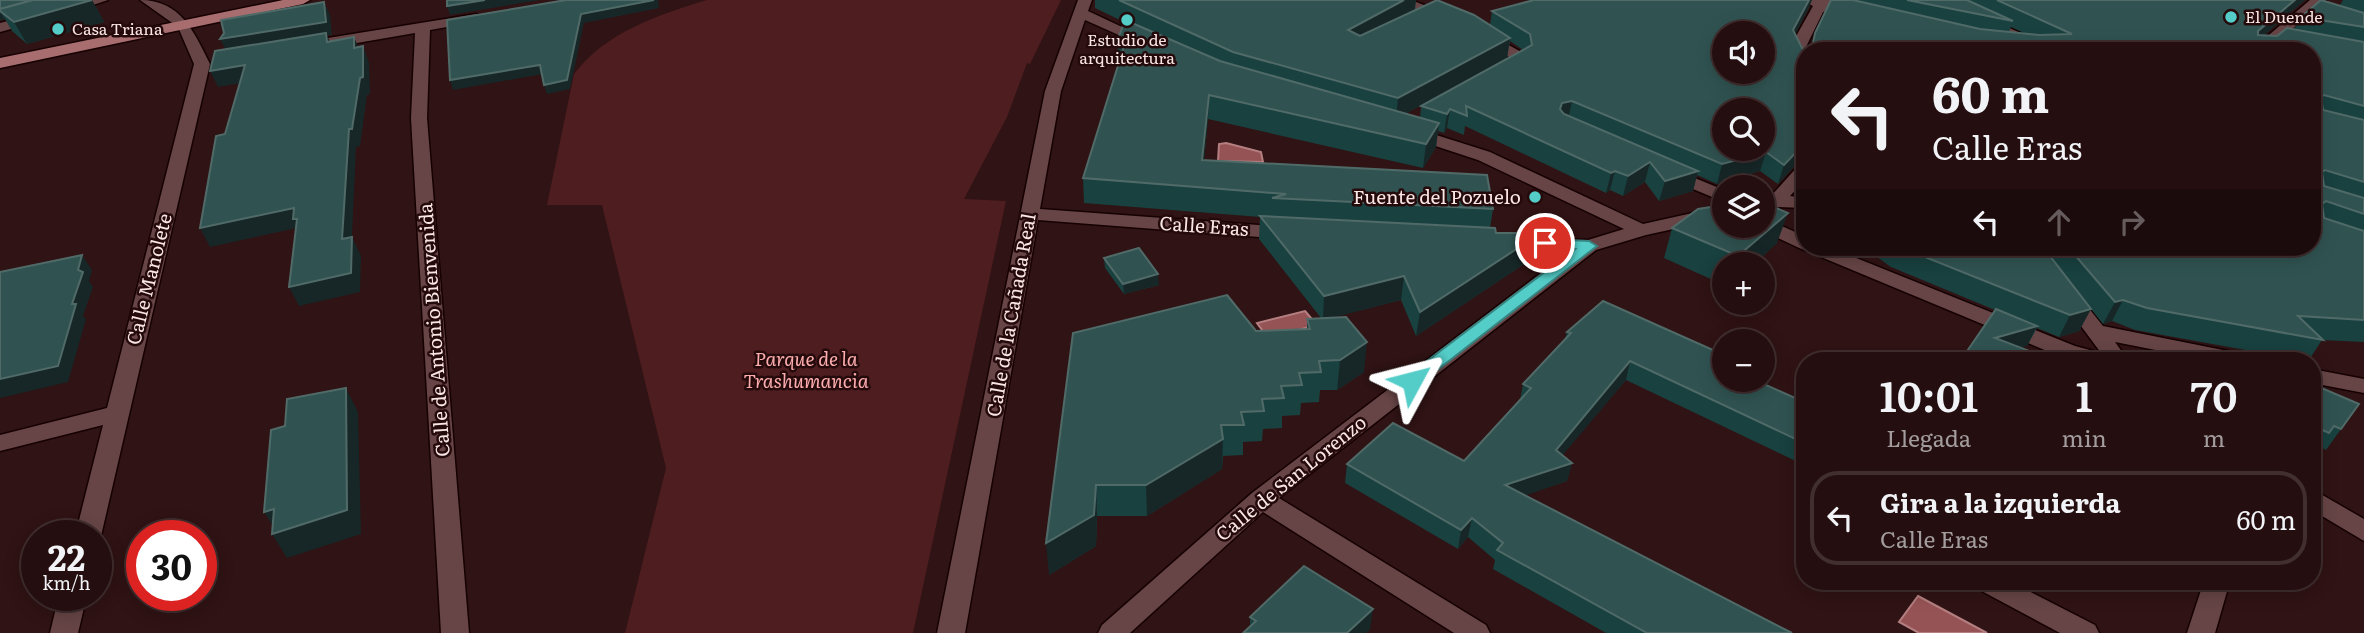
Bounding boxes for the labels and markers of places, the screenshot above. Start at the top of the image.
place label: El Duende [2245,4,2323,28]
marker: El Duende [2223,9,2239,25]
marker: Estudio de arquitectura [1119,12,1135,28]
place label: Casa Triana [72,16,163,40]
marker: Casa Triana [50,21,66,37]
place label: Estudio de arquitectura [1079,27,1175,69]
place label: Fuente del Pozuelo [1353,182,1521,210]
marker: Fuente del Pozuelo [1527,189,1543,205]
pin [1515,213,1575,273]

